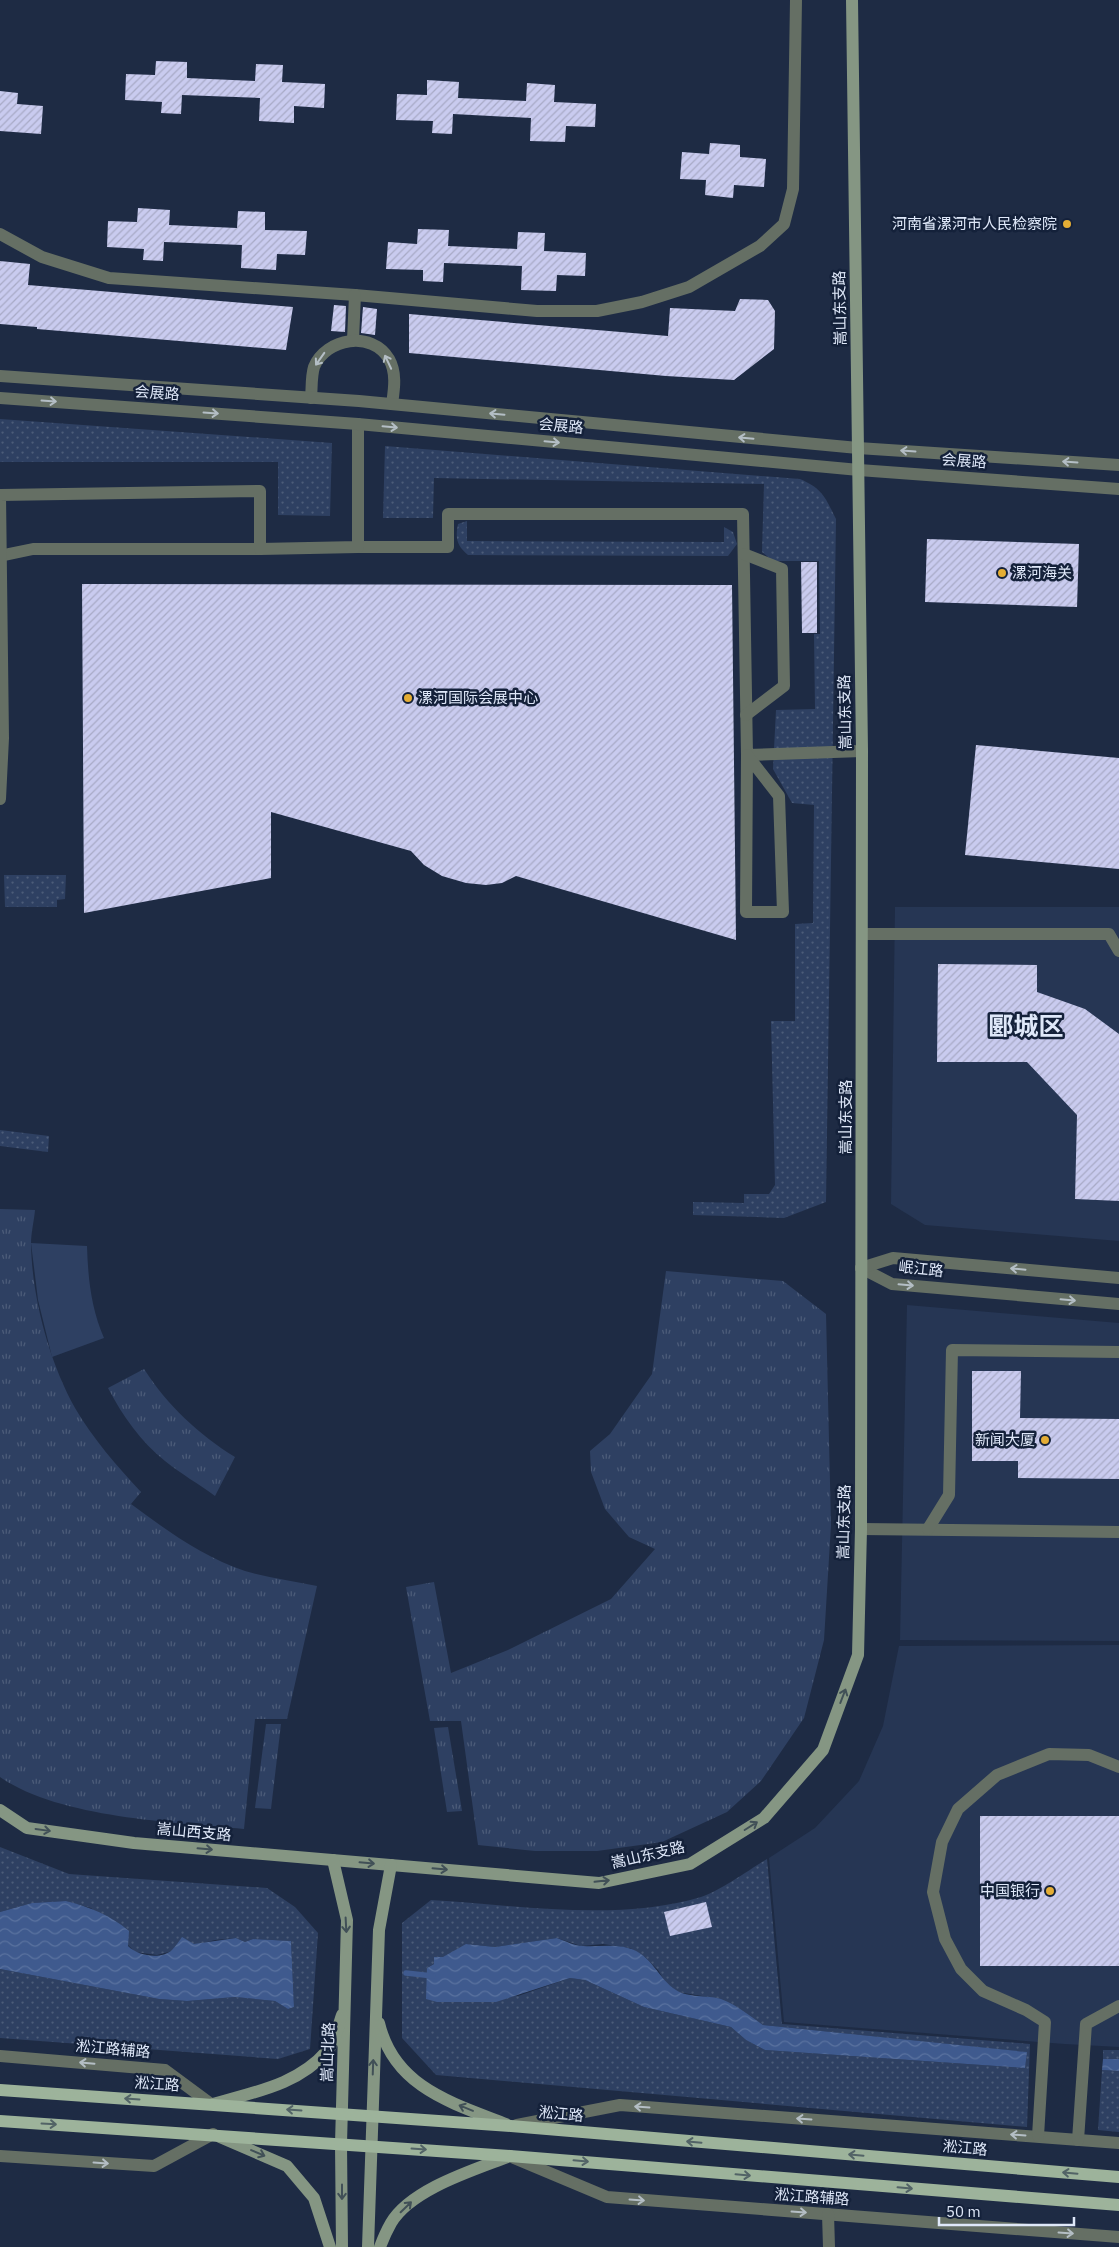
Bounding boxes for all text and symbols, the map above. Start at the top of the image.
place label: 河南省漯河市人民检察院 [892,214,1057,233]
marker: 河南省漯河市人民检察院 [1061,218,1073,230]
street label: 嵩山东支路 [829,270,850,346]
one-way arrow [315,352,325,366]
one-way arrow [383,354,393,369]
street label: 会展路 [134,381,180,404]
one-way arrow [40,397,56,406]
one-way arrow [202,409,218,418]
one-way arrow [490,409,506,419]
street label: 会展路 [538,414,584,437]
one-way arrow [382,422,398,432]
one-way arrow [739,433,755,442]
one-way arrow [544,437,560,447]
one-way arrow [900,447,916,456]
street label: 会展路 [941,449,987,472]
one-way arrow [1063,457,1079,467]
place label: 漯河海关 [1012,563,1072,582]
marker: 漯河海关 [996,567,1008,579]
street label: 嵩山东支路 [834,674,855,750]
place label: 漯河国际会展中心 [418,688,538,707]
marker: 漯河国际会展中心 [402,692,414,704]
district label: 郾城区 [988,1009,1064,1042]
street label: 嵩山东支路 [836,1079,855,1155]
street label: 岷江路 [898,1257,944,1280]
one-way arrow [1010,1264,1026,1274]
one-way arrow [898,1280,914,1290]
one-way arrow [1060,1295,1076,1305]
place label: 新闻大厦 [975,1430,1035,1449]
marker: 新闻大厦 [1039,1434,1051,1446]
street label: 嵩山东支路 [833,1484,854,1560]
one-way arrow [839,1688,848,1704]
street label: 嵩山西支路 [156,1819,232,1844]
one-way arrow [744,1820,758,1830]
one-way arrow [35,1825,51,1835]
street label: 嵩山东支路 [609,1837,687,1872]
one-way arrow [196,1844,212,1854]
one-way arrow [358,1858,374,1868]
one-way arrow [432,1865,448,1874]
one-way arrow [593,1876,609,1886]
place label: 中国银行 [980,1881,1040,1900]
marker: 中国银行 [1044,1885,1056,1897]
one-way arrow [341,1916,351,1933]
street label: 嵩山北路 [317,2022,338,2082]
street label: 淞江路辅路 [75,2036,151,2061]
one-way arrow [79,2058,95,2068]
one-way arrow [368,2059,378,2075]
street label: 淞江路 [134,2072,180,2095]
one-way arrow [124,2094,140,2103]
street label: 淞江路 [538,2102,584,2125]
one-way arrow [634,2102,650,2111]
one-way arrow [459,2103,474,2113]
one-way arrow [286,2105,302,2115]
one-way arrow [796,2114,812,2123]
one-way arrow [40,2120,56,2129]
one-way arrow [1010,2130,1026,2140]
street label: 淞江路 [942,2136,988,2159]
one-way arrow [687,2137,703,2146]
one-way arrow [411,2144,427,2154]
one-way arrow [250,2149,265,2158]
one-way arrow [848,2150,864,2160]
one-way arrow [573,2157,589,2166]
one-way arrow [93,2158,109,2167]
one-way arrow [1063,2168,1079,2178]
one-way arrow [735,2170,751,2179]
one-way arrow [897,2183,913,2192]
one-way arrow [337,2184,347,2200]
street label: 淞江路辅路 [774,2184,850,2209]
scale bar [939,2194,1074,2226]
one-way arrow [629,2195,645,2204]
one-way arrow [400,2201,412,2213]
text: 50 m [946,2202,981,2221]
one-way arrow [791,2207,807,2217]
one-way arrow [1058,2228,1074,2237]

